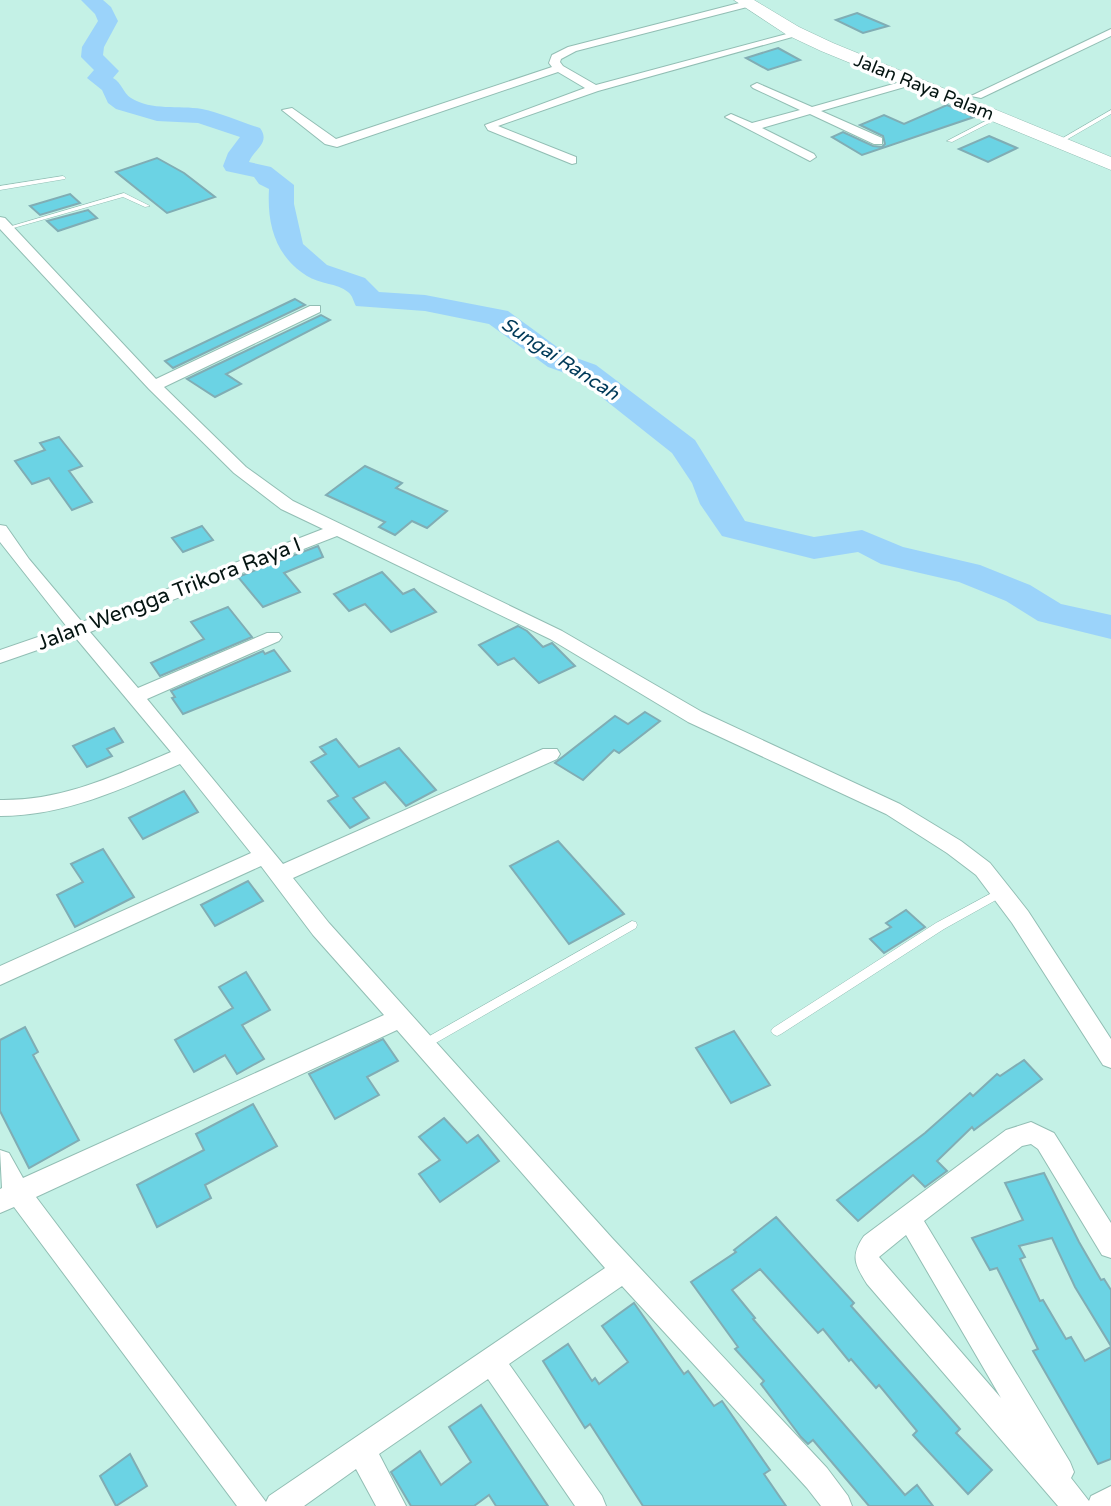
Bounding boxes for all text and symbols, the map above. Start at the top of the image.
street label: Jalan Raya Palam [851,49,997,125]
water label: Sungai Rancah [497,313,623,405]
street label: Jalan Wengga Trikora Raya I [33,532,305,656]

